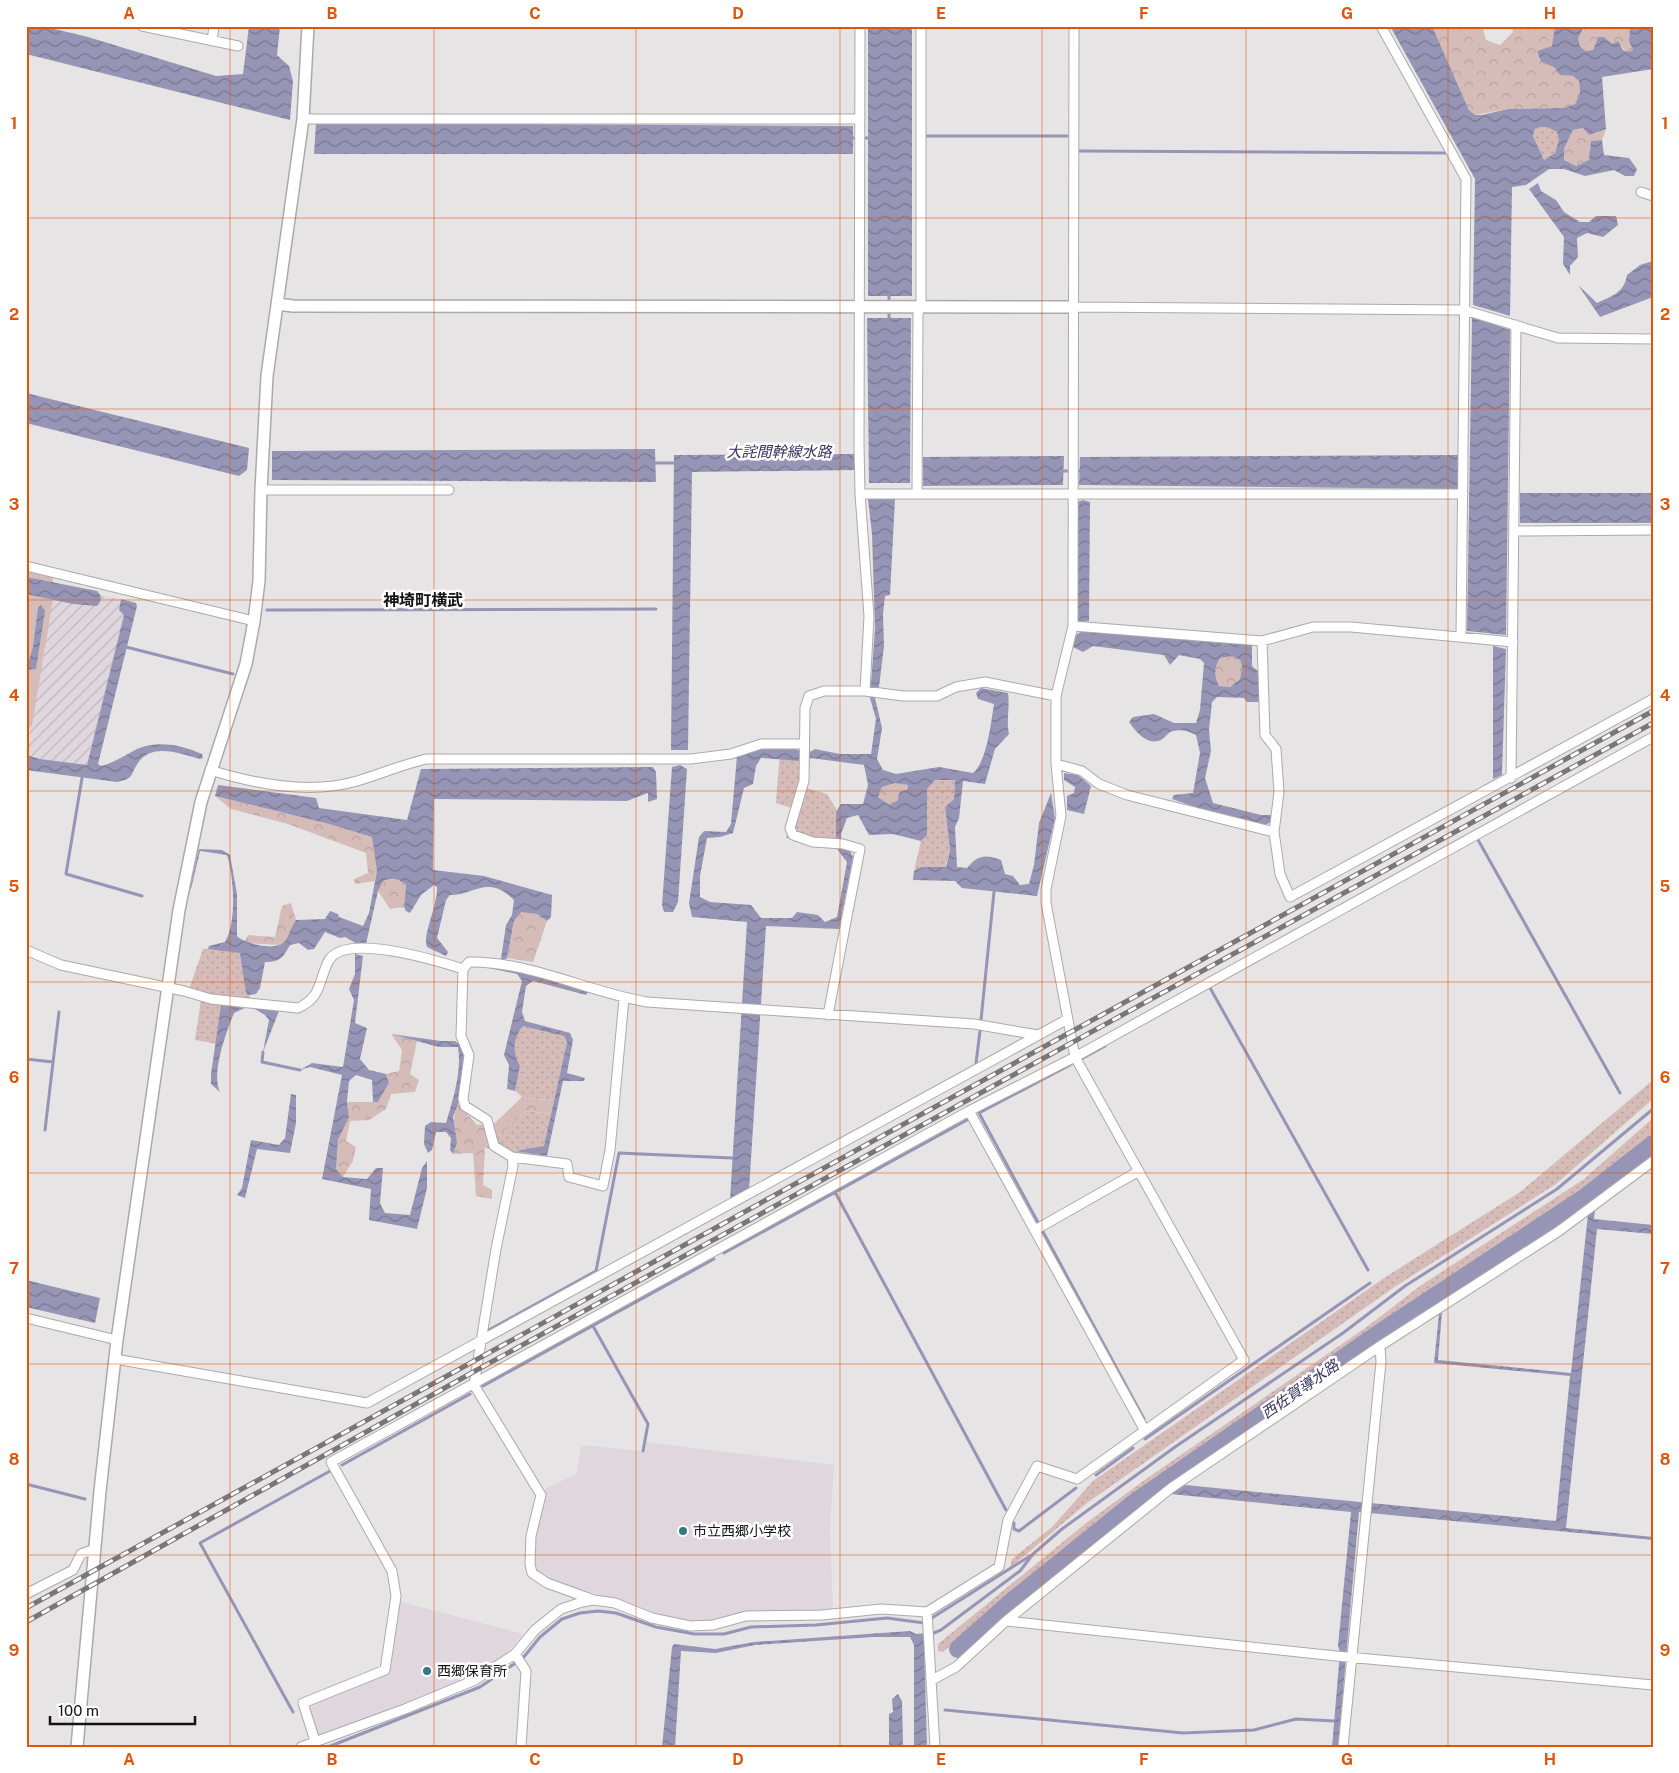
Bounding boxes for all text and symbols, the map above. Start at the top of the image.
text: A [123,4,135,23]
text: B [327,4,338,23]
text: C [529,4,541,23]
text: D [732,4,744,23]
text: E [936,4,946,23]
text: F [1139,4,1149,23]
text: G [1341,4,1353,23]
text: H [1544,4,1556,23]
text: 1 [11,114,17,133]
text: 1 [1662,114,1668,133]
text: 2 [9,305,19,324]
text: 2 [1660,305,1670,324]
water label: 大詫間幹線水路 [726,443,833,460]
text: 3 [9,495,19,514]
text: 3 [1660,495,1670,514]
district label: 神埼町横武 [383,591,463,610]
text: 4 [9,686,20,705]
text: 4 [1660,686,1671,705]
text: 5 [9,877,20,896]
text: 5 [1660,877,1671,896]
text: 6 [9,1068,19,1087]
text: 6 [1660,1068,1670,1087]
text: 7 [9,1259,19,1278]
text: 7 [1660,1259,1670,1278]
water label: 西佐賀導水路 [1258,1355,1343,1422]
text: 8 [9,1450,20,1469]
text: 8 [1660,1450,1671,1469]
place label: 市立西郷小学校 [693,1523,791,1539]
marker: 市立西郷小学校 [677,1525,689,1537]
text: 9 [9,1641,19,1660]
text: 9 [1660,1641,1670,1660]
place label: 西郷保育所 [437,1663,507,1679]
marker: 西郷保育所 [421,1665,433,1677]
scale bar [50,1693,195,1725]
text: 100 m [58,1702,99,1719]
text: A [123,1750,135,1769]
text: B [327,1750,338,1769]
text: C [529,1750,541,1769]
text: D [732,1750,744,1769]
text: E [936,1750,946,1769]
text: F [1139,1750,1149,1769]
text: G [1341,1750,1353,1769]
text: H [1544,1750,1556,1769]

